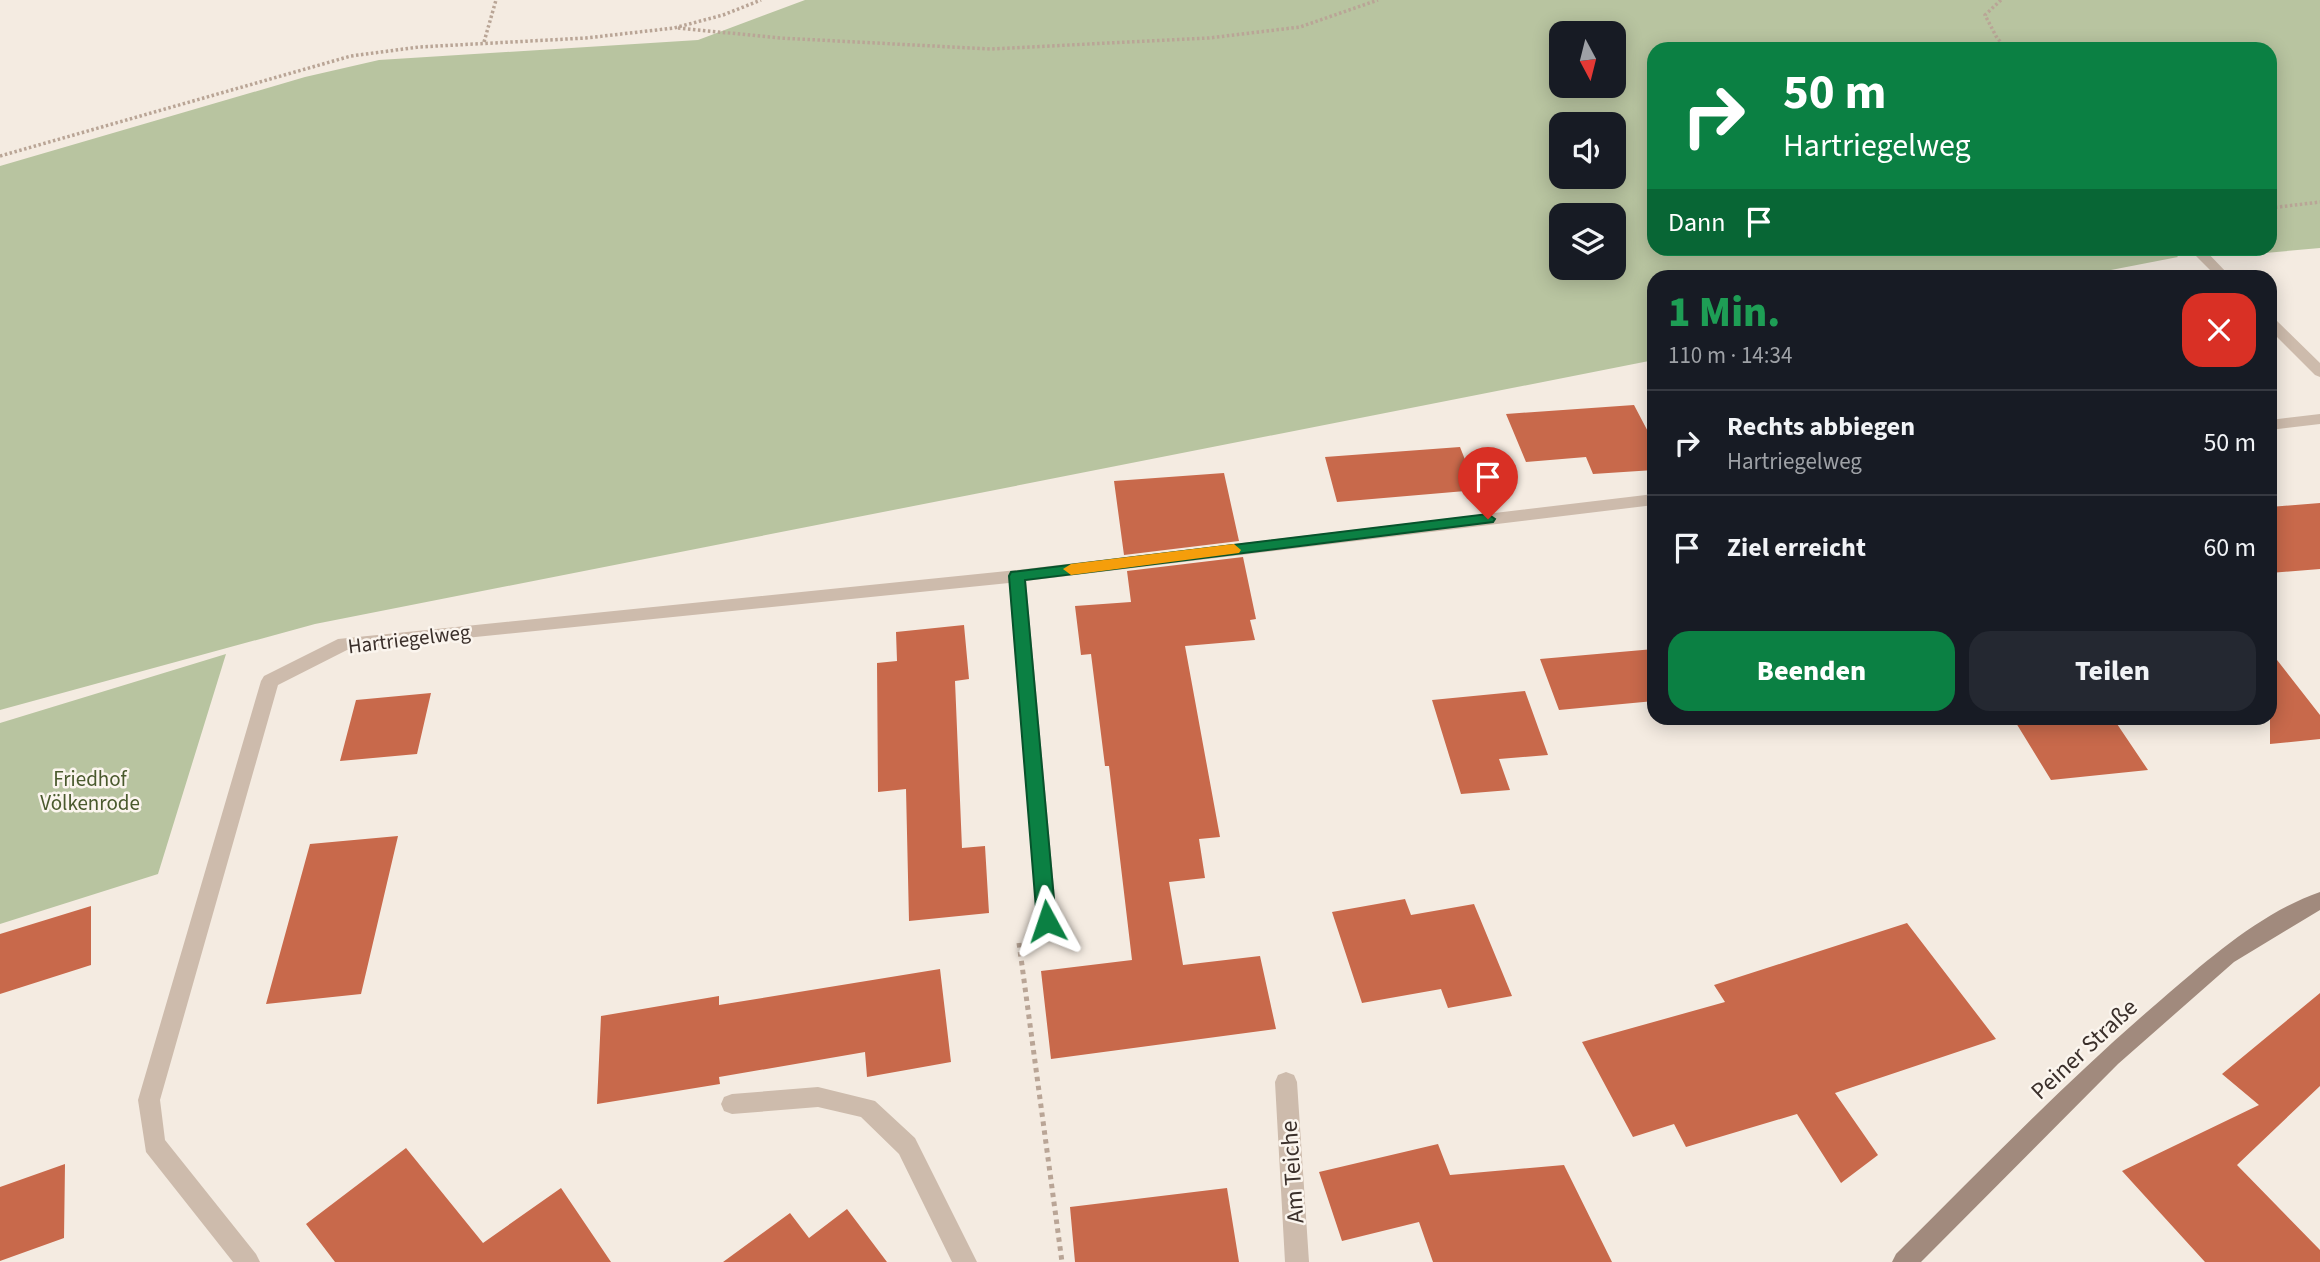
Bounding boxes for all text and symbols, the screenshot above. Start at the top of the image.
north arrow [1549,21,1626,98]
map controls [1549,21,1626,280]
text: 50 m [1783,58,1887,128]
icon: right [1668,70,1759,161]
button: sound [1549,112,1626,189]
text: Hartriegelweg [1783,123,1971,169]
button: layers [1549,203,1626,280]
icon: arrive [1740,203,1778,241]
text: Dann [1668,204,1726,241]
text: 1 Min. [1668,283,1780,343]
button: close [2182,293,2256,367]
text: 110 m · 14:34 [1668,339,1792,372]
text: Rechts abbiegen [1727,408,1915,445]
icon: right [1668,424,1706,462]
text: 50 m [2203,424,2256,461]
text: Hartriegelweg [1727,445,1862,478]
pin [1458,447,1518,519]
icon: arrive [1469,458,1507,496]
icon: arrive [1668,529,1706,567]
text: Ziel erreicht [1727,529,1866,566]
text: 60 m [2203,529,2256,566]
street label: Hartriegelweg [346,617,472,661]
button: Beenden [1668,631,1955,711]
button: Teilen [1969,631,2256,711]
park label: Friedhof Völkenrode [40,764,140,818]
position arrow [1010,884,1084,958]
street label: Peiner Straße [2023,991,2146,1108]
street label: Am Teiche [1271,1120,1314,1224]

